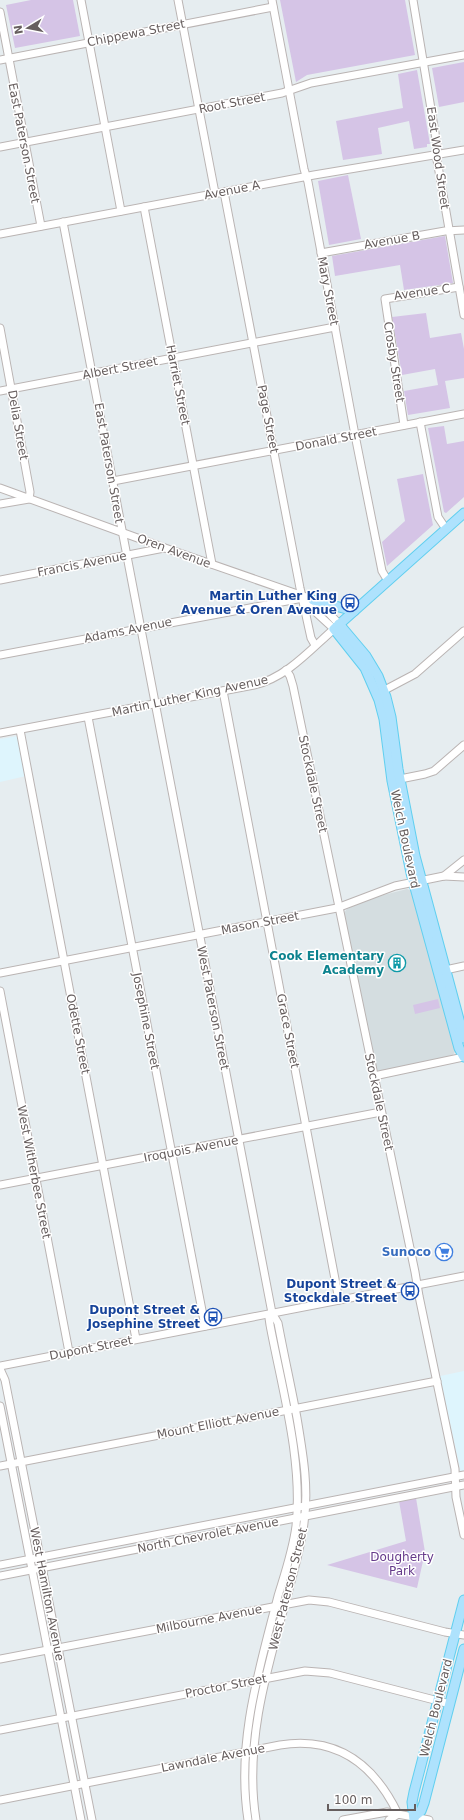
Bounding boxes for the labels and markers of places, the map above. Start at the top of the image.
place label: Martin Luther King Avenue & Oren Avenue [181,589,337,617]
bus stop icon: Martin Luther King Avenue & Oren Avenue [340,593,360,613]
place label: Cook Elementary Academy [269,949,384,977]
building icon: Cook Elementary Academy [387,953,407,973]
supermarket icon: Sunoco [434,1242,454,1262]
place label: Sunoco [382,1245,431,1259]
place label: Dupont Street & Stockdale Street [284,1277,397,1305]
bus stop icon: Dupont Street & Stockdale Street [400,1281,420,1301]
place label: Dupont Street & Josephine Street [87,1303,200,1331]
bus stop icon: Dupont Street & Josephine Street [203,1307,223,1327]

